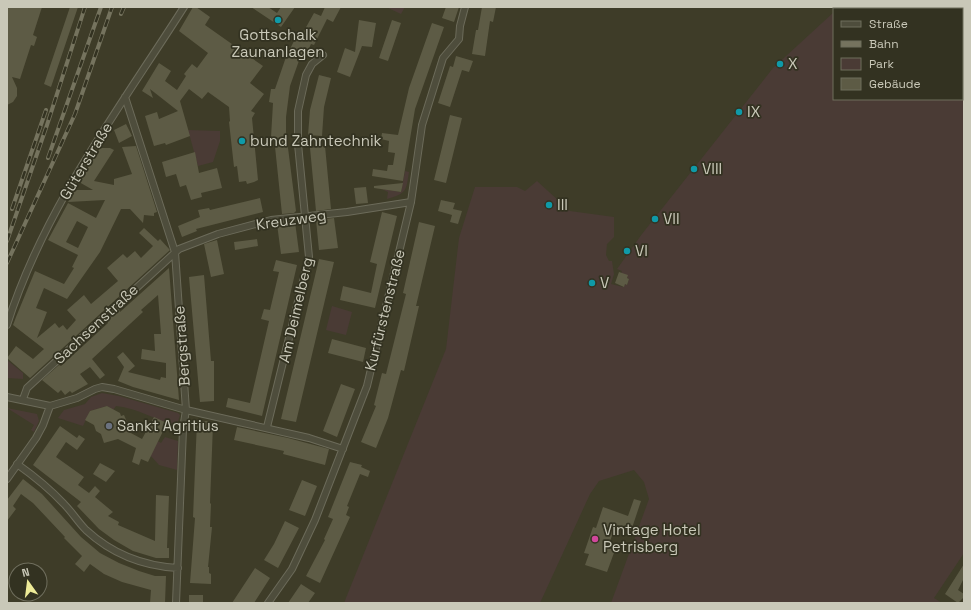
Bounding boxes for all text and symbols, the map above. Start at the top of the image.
legend [833,8,963,100]
marker: Gottschalk Zaunanlagen [273,15,283,25]
text: Straße [869,16,908,32]
place label: Gottschalk Zaunanlagen [231,25,325,61]
text: Bahn [869,36,899,52]
place label: X [788,54,798,73]
text: Park [869,56,894,72]
marker: X [775,59,785,69]
text: Gebäude [869,76,921,92]
place label: IX [747,102,761,121]
marker: IX [734,107,744,117]
street label: Güterstraße [55,118,116,203]
place label: bund Zahntechnik [250,131,382,150]
marker: bund Zahntechnik [237,136,247,146]
place label: VIII [702,159,722,178]
marker: VIII [689,164,699,174]
place label: III [557,195,568,214]
marker: III [544,200,554,210]
street label: Kreuzweg [255,205,327,234]
place label: VII [663,209,680,228]
marker: VII [650,214,660,224]
place label: VI [635,241,648,260]
marker: VI [622,246,632,256]
street label: Kurfürstenstraße [360,247,409,373]
street label: Am Deimelberg [274,255,317,365]
place label: V [600,273,609,292]
marker: V [587,278,597,288]
street label: Sachsenstraße [49,280,142,368]
street label: Bergstraße [169,305,194,387]
place label: Sankt Agritius [117,416,219,435]
marker: Sankt Agritius [104,421,114,431]
place label: Vintage Hotel Petrisberg [603,520,701,556]
marker: Vintage Hotel Petrisberg [590,534,600,544]
north arrow [8,562,48,602]
text: N [20,565,31,580]

